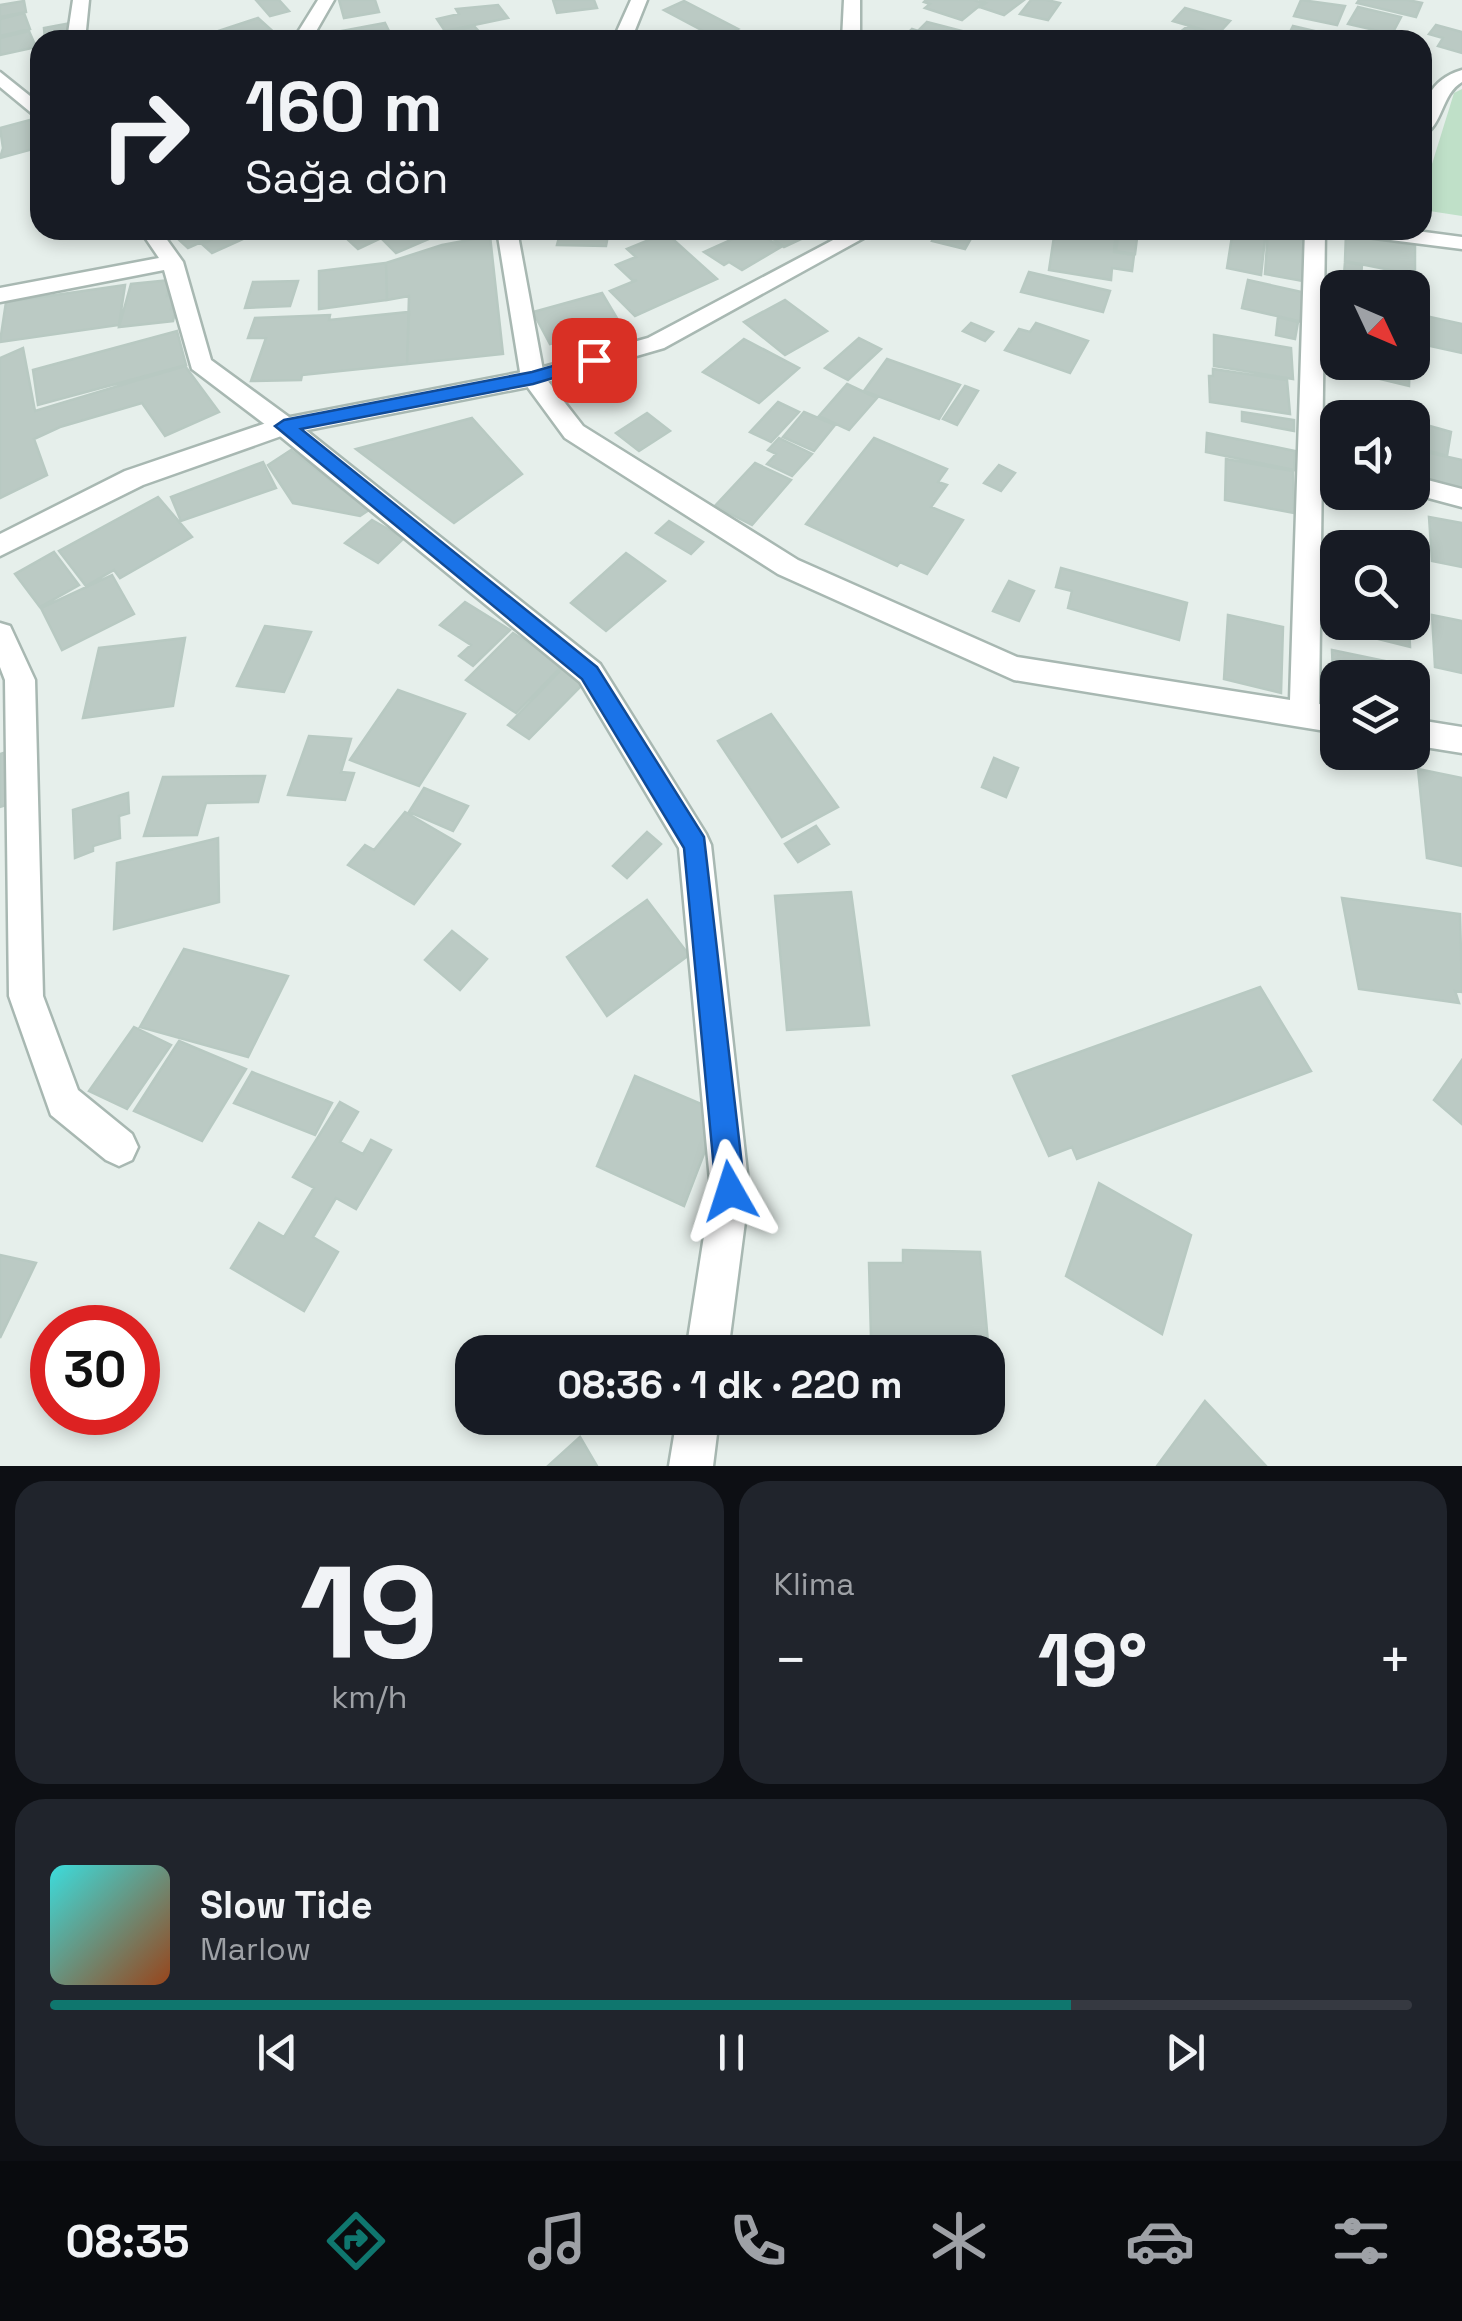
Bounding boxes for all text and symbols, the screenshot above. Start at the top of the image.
text: 160 m [245,62,443,151]
icon: right [80,70,210,200]
text: Sağa dön [245,149,449,206]
north arrow [1320,270,1430,380]
map controls [1320,270,1430,770]
pin [552,318,637,403]
icon: arrive [567,333,622,388]
button: sound [1320,400,1430,510]
button: search [1320,530,1430,640]
button: layers [1320,660,1430,770]
position arrow [678,1139,782,1243]
speed limit sign: 30 [30,1305,160,1435]
text: 08:36 · 1 dk · 220 m [558,1361,902,1409]
text: 19 [300,1529,439,1695]
text: Klima [774,1564,855,1604]
text: 19° [1038,1612,1148,1708]
text: − [774,1625,808,1695]
text: + [1378,1625,1412,1695]
text: km/h [331,1677,407,1717]
text: Slow Tide [200,1881,373,1929]
text: Marlow [200,1929,311,1969]
icon: previous [250,2025,305,2080]
icon: pause [704,2025,759,2080]
icon: next [1158,2025,1213,2080]
icon: directions [321,2206,391,2276]
icon: music [522,2206,592,2276]
icon: phone [723,2206,793,2276]
icon: climate [924,2206,994,2276]
icon: car [1125,2206,1195,2276]
icon: filters [1326,2206,1396,2276]
text: 08:35 [66,2213,190,2270]

